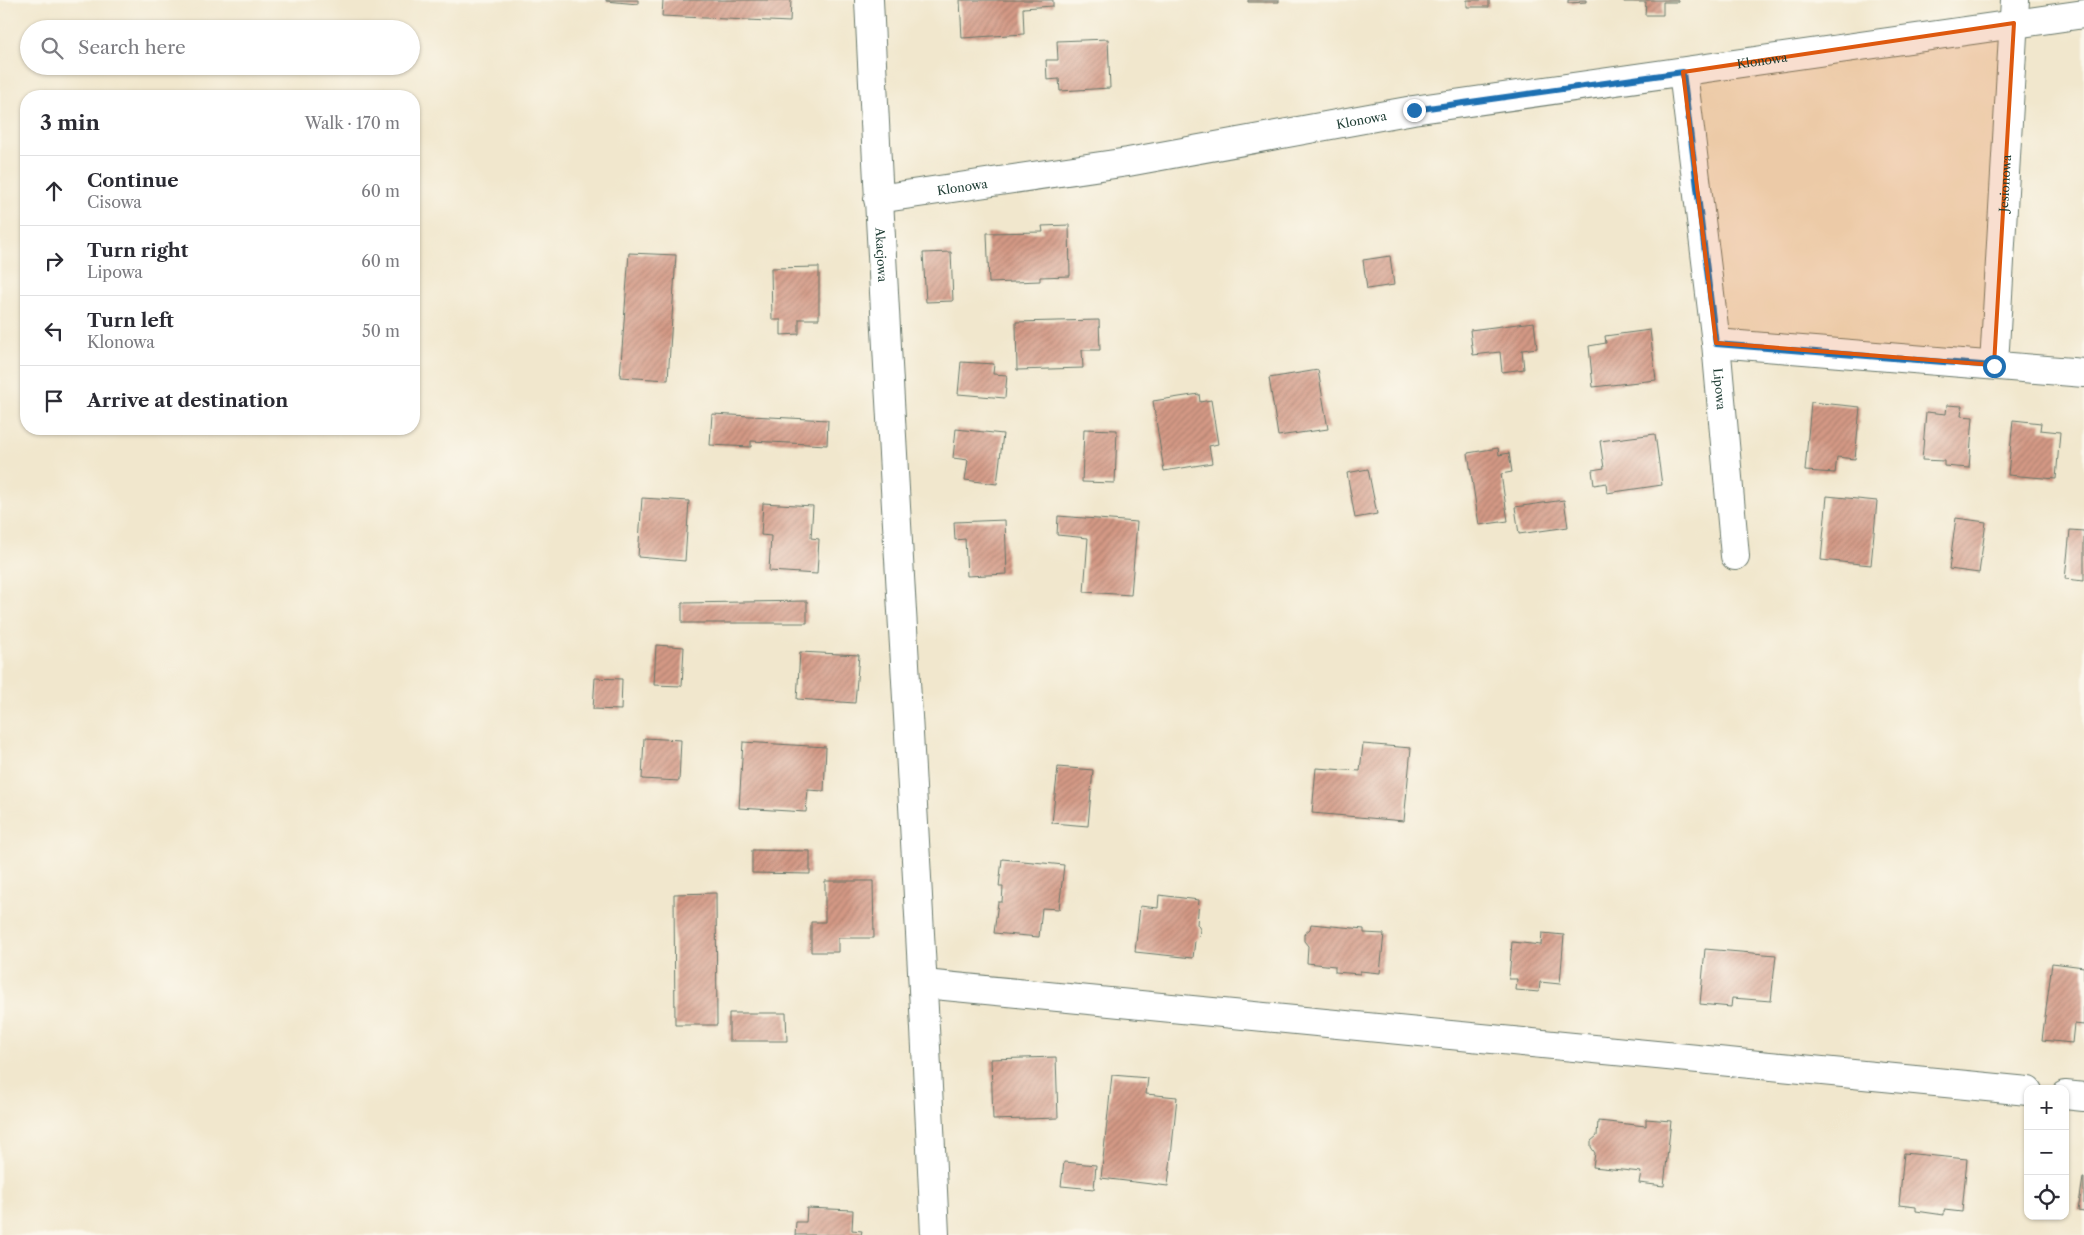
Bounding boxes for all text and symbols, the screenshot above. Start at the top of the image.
search box [20,20,420,75]
icon: search [38,34,66,62]
text: Search here [78,36,186,59]
street label: Klonowa [1736,49,1789,71]
route end [1403,99,1426,122]
street label: Klonowa [1335,107,1388,131]
text: 3 min [40,110,100,135]
text: Walk · 170 m [305,113,400,133]
street label: Jesionowa [1995,153,2014,214]
text: Continue [87,169,179,192]
street label: Klonowa [936,175,989,198]
icon: ahead [40,177,68,205]
text: 60 m [361,181,400,201]
text: Cisowa [87,192,142,212]
street label: Akacjowa [873,226,891,283]
text: Turn right [87,239,188,262]
icon: right [40,247,68,275]
text: 60 m [361,251,400,271]
text: Lipowa [87,262,143,282]
text: Turn left [87,309,174,332]
icon: left [40,317,68,345]
text: 50 m [362,321,400,341]
text: Klonowa [87,332,155,352]
route start [1983,355,2006,378]
street label: Lipowa [1711,367,1729,411]
icon: arrive [40,387,68,415]
text: Arrive at destination [87,389,288,412]
map controls [2024,1085,2069,1220]
button: + [2024,1085,2069,1130]
button: − [2024,1130,2069,1175]
button: locate [2024,1175,2069,1220]

